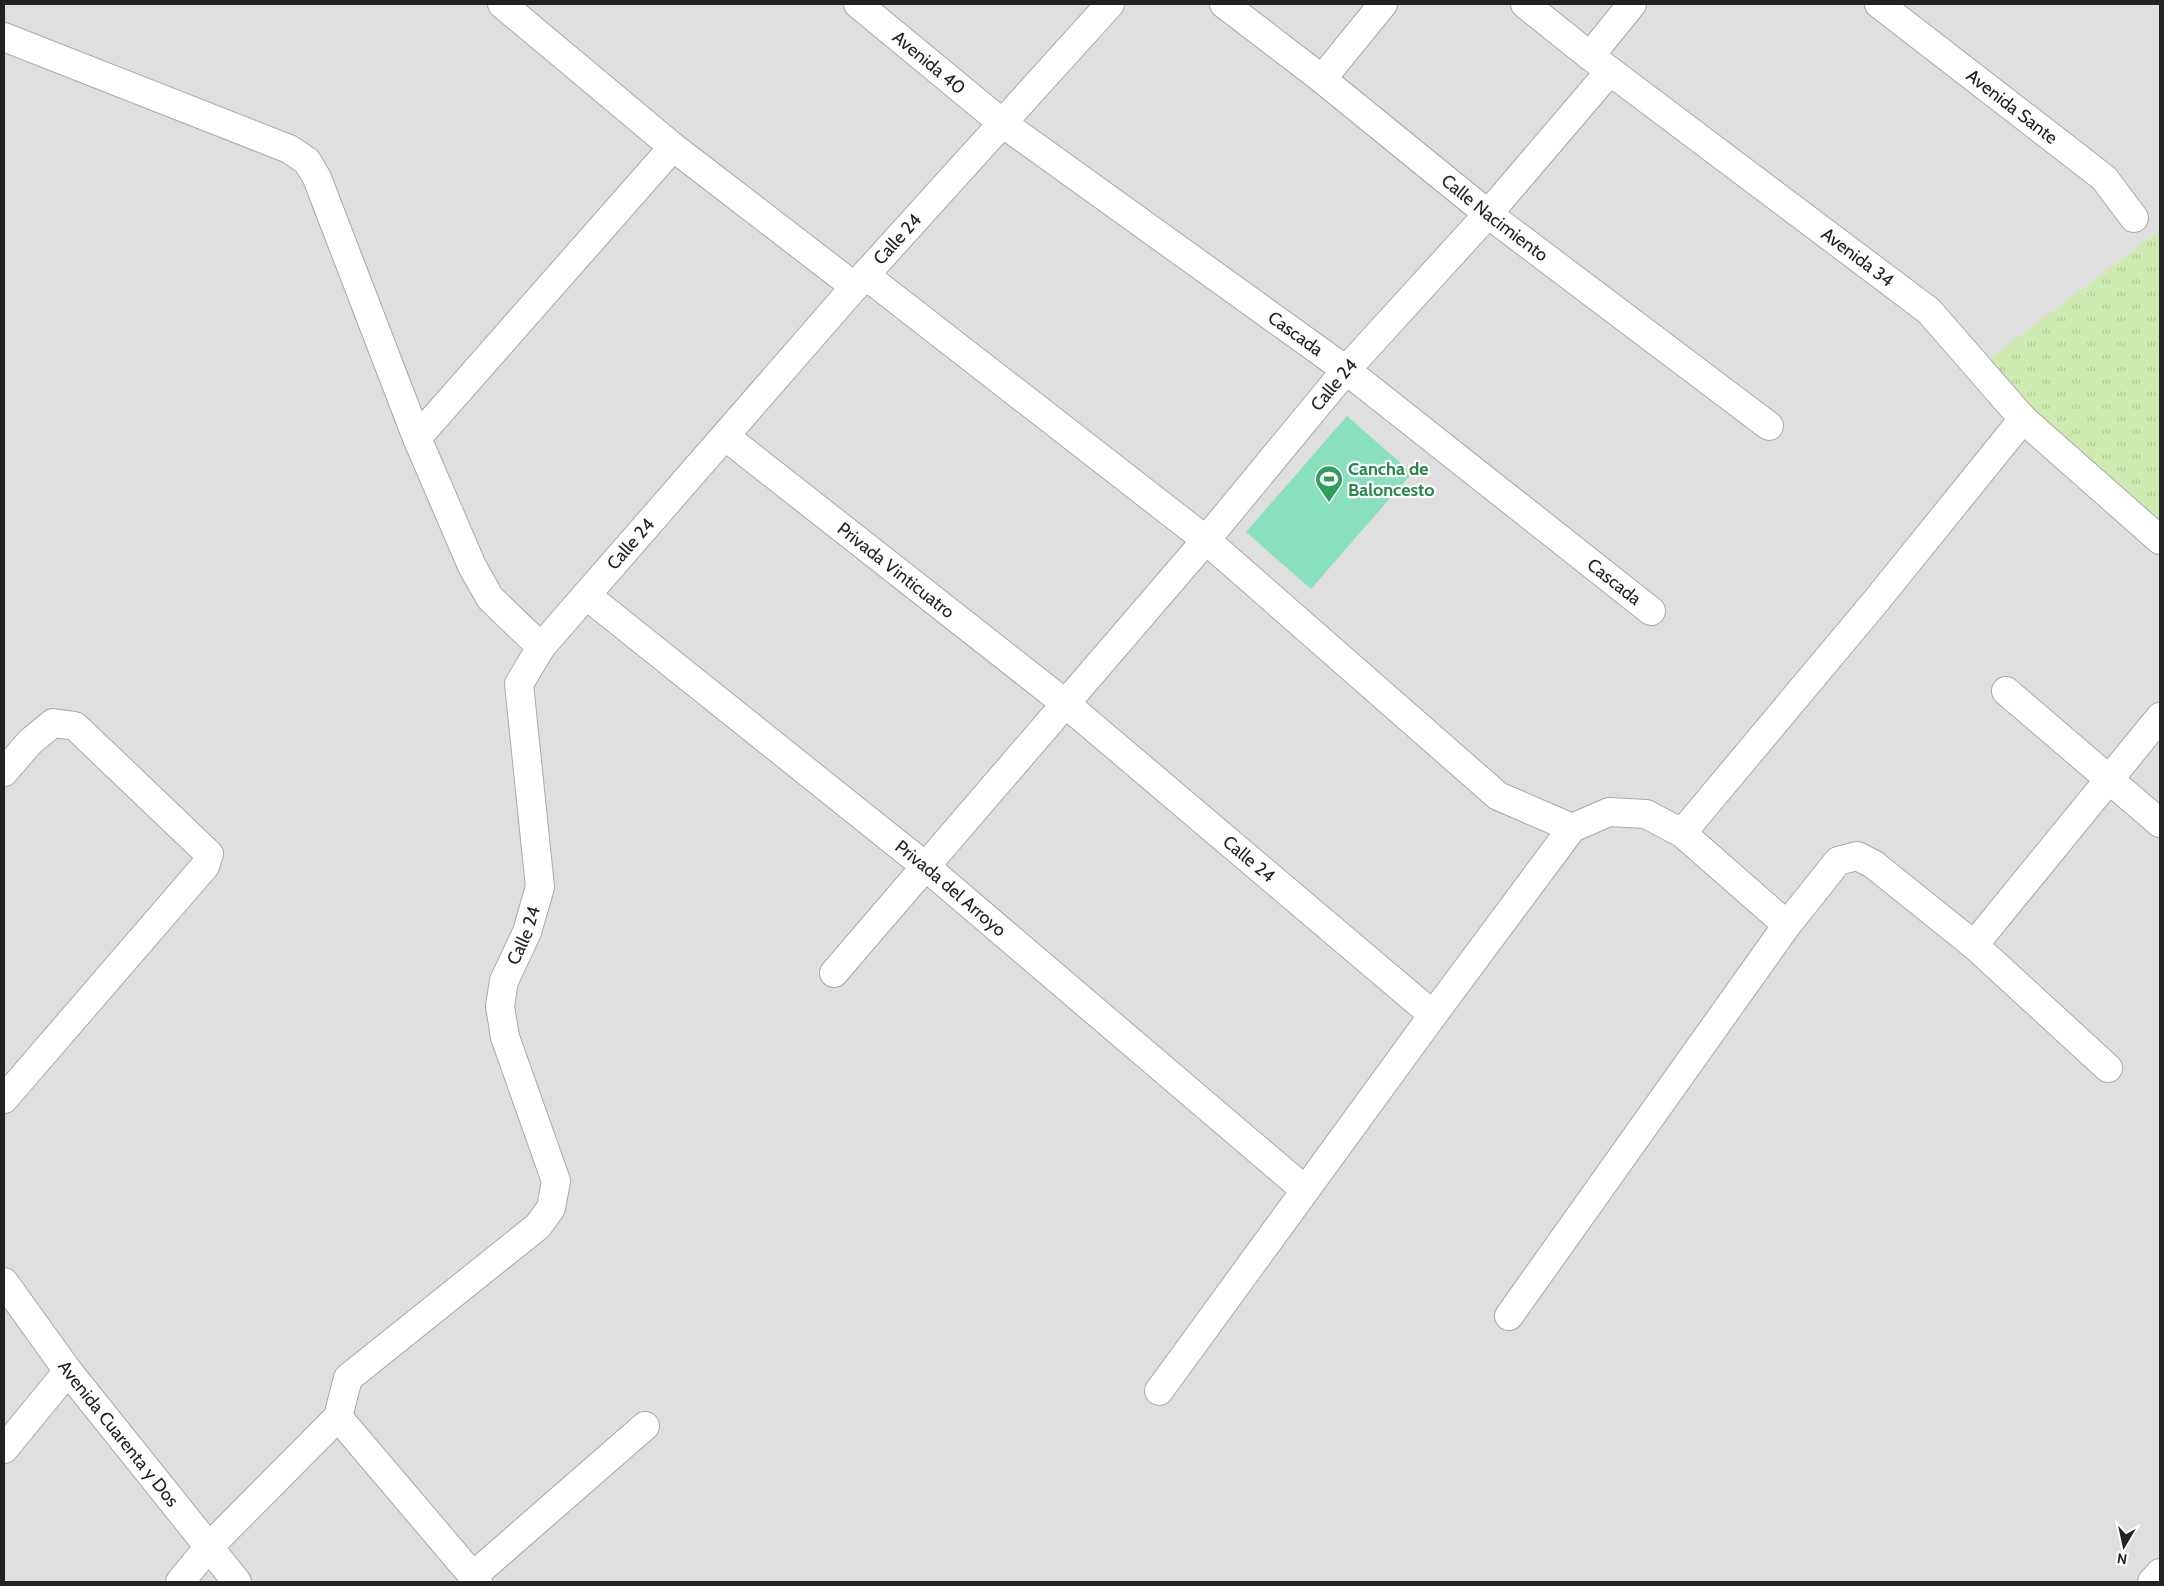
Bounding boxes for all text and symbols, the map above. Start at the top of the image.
street label: Avenida 40 [888,26,970,99]
street label: Avenida Sante [1962,65,2062,149]
street label: Calle Nacimiento [1437,169,1552,266]
street label: Calle 24 [869,209,926,269]
street label: Avenida 34 [1817,223,1898,292]
street label: Cascada [1264,306,1328,361]
street label: Calle 24 [1306,354,1362,415]
place label: Cancha de Baloncesto [1348,458,1435,501]
sports icon: Cancha de Baloncesto [1314,464,1344,503]
street label: Calle 24 [602,514,659,574]
street label: Privada Vinticuatro [833,518,959,623]
street label: Cascada [1583,554,1646,610]
street label: Calle 24 [1218,831,1279,887]
street label: Privada del Arroyo [891,836,1011,941]
street label: Calle 24 [502,904,545,968]
street label: Avenida Cuarenta y Dos [53,1356,183,1511]
north arrow [2099,1521,2149,1571]
text: N [2116,1549,2128,1569]

